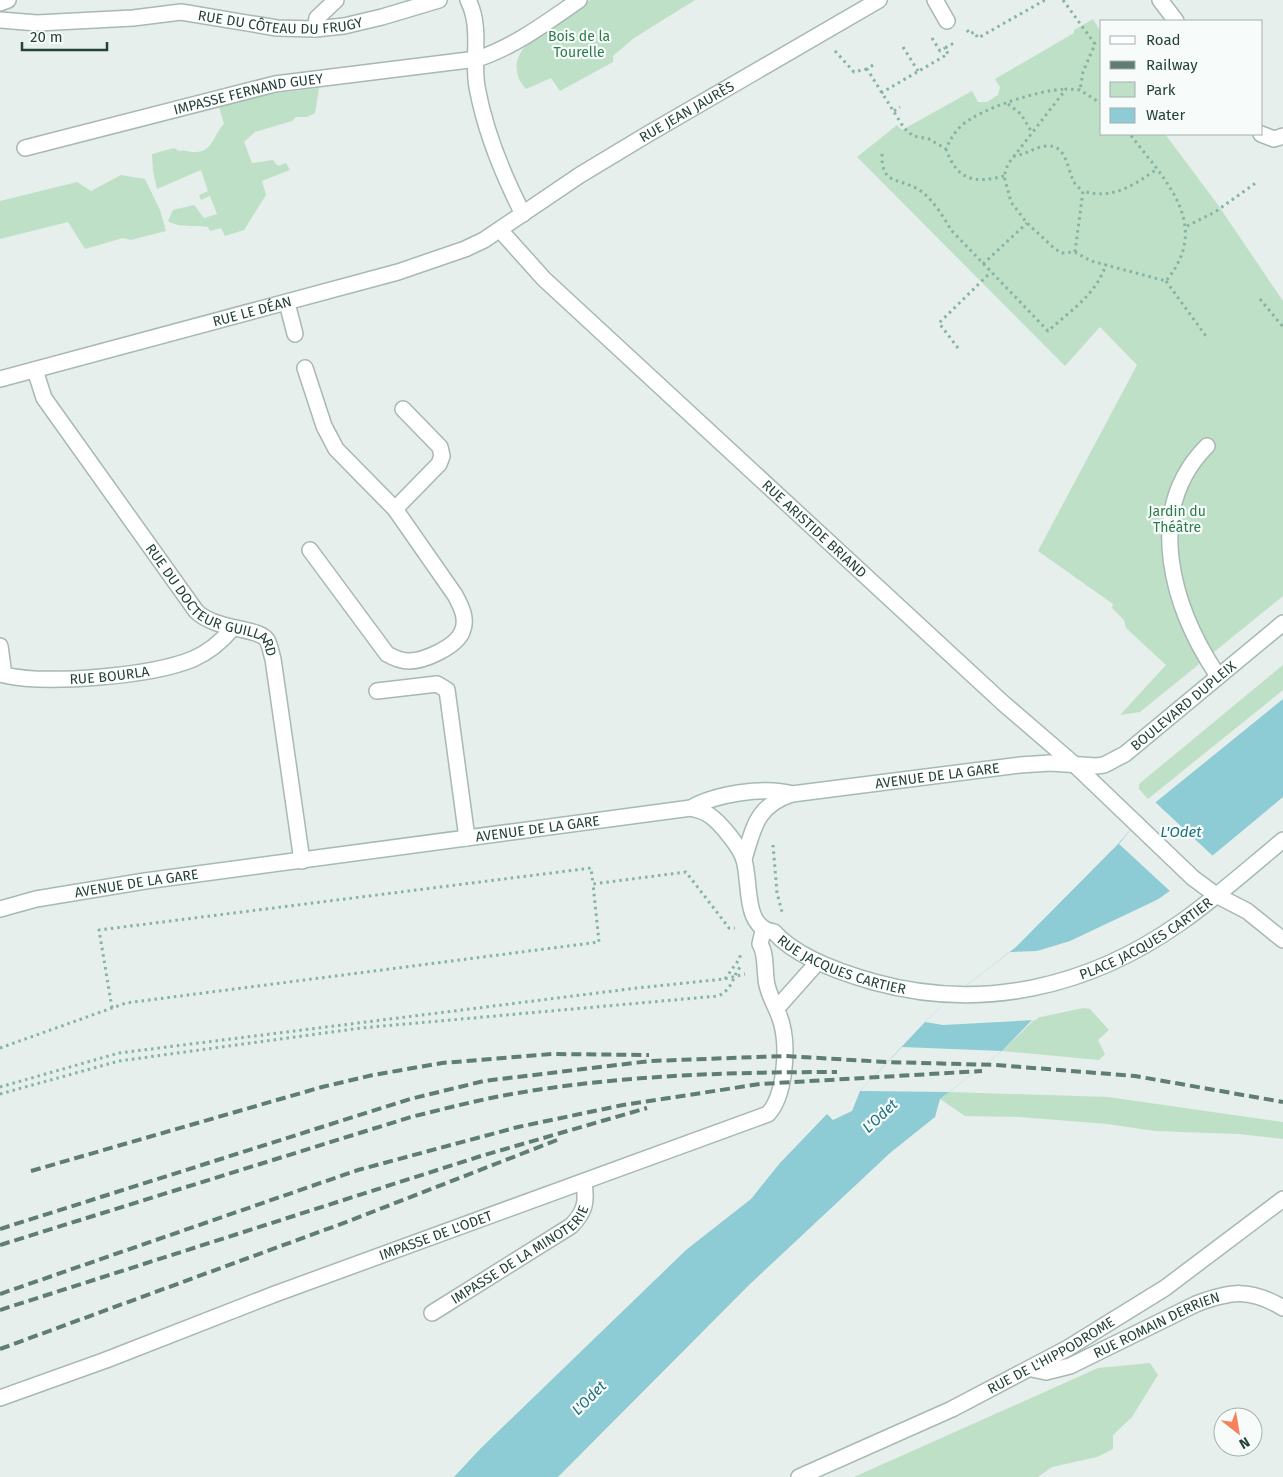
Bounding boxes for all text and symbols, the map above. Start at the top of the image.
street label: RUE DU CÔTEAU DU FRUGY [197,7,365,38]
scale bar [22,20,108,52]
legend [1100,20,1263,135]
text: 20 m [30,28,63,46]
park label: Bois de la Tourelle [548,28,610,61]
text: Road [1146,31,1181,49]
text: Railway [1146,56,1198,74]
street label: IMPASSE FERNAND GUEY [172,70,324,119]
street label: RUE JEAN JAURÈS [636,78,738,146]
text: Park [1146,81,1176,99]
text: Water [1146,106,1185,124]
street label: RUE LE DÉAN [211,293,294,330]
street label: RUE ARISTIDE BRIAND [758,477,870,582]
park label: Jardin du Théâtre [1148,503,1206,536]
street label: RUE DU DOCTEUR GUILLARD [142,541,280,658]
street label: BOULEVARD DUPLEIX [1128,657,1240,755]
street label: RUE BOURLA [69,663,151,688]
street label: AVENUE DE LA GARE [874,760,1000,792]
street label: AVENUE DE LA GARE [475,812,601,846]
water label: L'Odet [1160,823,1202,841]
street label: AVENUE DE LA GARE [73,866,199,902]
street label: PLACE JACQUES CARTIER [1077,894,1216,983]
street label: RUE JACQUES CARTIER [774,932,908,998]
water label: L'Odet [859,1095,902,1137]
street label: IMPASSE DE LA MINOTERIE [448,1203,593,1308]
street label: IMPASSE DE L'ODET [377,1207,495,1264]
street label: RUE ROMAIN DERRIEN [1091,1289,1222,1362]
street label: RUE DE L'HIPPODROME [985,1313,1118,1398]
water label: L'Odet [568,1377,610,1419]
north arrow [1213,1407,1263,1457]
text: N [1236,1433,1253,1452]

